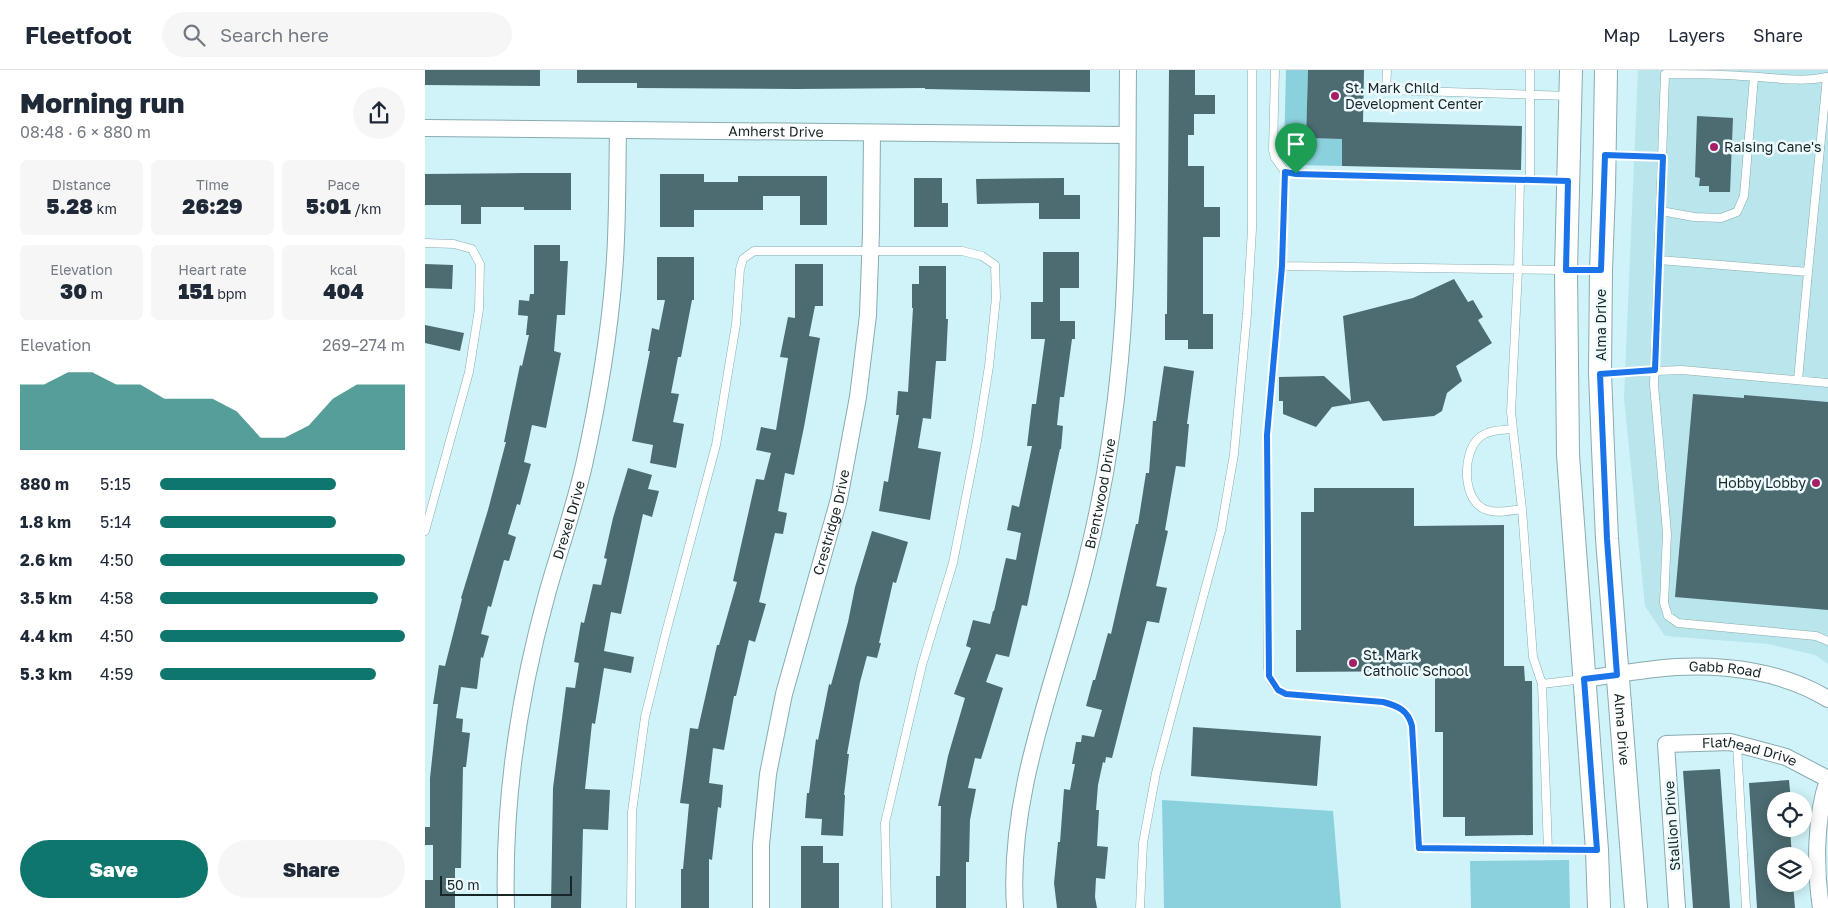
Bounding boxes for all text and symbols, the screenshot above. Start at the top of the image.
search box [162,12,512,57]
text: Fleetfoot [25,20,132,49]
icon: search [180,21,208,49]
text: Search here [220,23,329,46]
text: Map [1603,24,1640,46]
text: Layers [1668,24,1725,46]
text: Share [1753,24,1803,46]
place label: St. Mark Child Development Center [1345,79,1484,112]
text: Morning run [20,86,184,119]
button: share [353,87,405,139]
marker: St. Mark Child Development Center [1329,90,1341,102]
text: 08:48 · 6 × 880 m [20,122,151,142]
street label: Amherst Drive [728,122,824,140]
pin [1275,123,1317,174]
icon: arrive [1282,130,1310,158]
place label: Raising Cane's [1724,138,1821,155]
marker: Raising Cane's [1708,141,1720,153]
text: Distance [52,176,111,193]
text: Time [196,176,229,193]
text: Pace [327,176,360,193]
text: 5.28 [46,193,93,219]
text: 26:29 [182,193,243,219]
text: 5:01 [306,193,351,219]
text: km [93,200,117,217]
text: /km [351,200,381,217]
text: Elevation [50,261,113,278]
text: Heart rate [178,261,247,278]
text: kcal [330,261,357,278]
text: 30 [60,278,87,304]
text: 151 [178,278,214,304]
text: 404 [323,278,364,304]
text: m [87,285,103,302]
text: bpm [214,285,247,302]
street label: Alma Drive [1592,289,1609,361]
text: Elevation [20,335,91,355]
text: 269–274 m [322,335,405,355]
street label: Brentwood Drive [1081,437,1119,550]
street label: Crestridge Drive [809,468,852,577]
text: 880 m [20,474,69,494]
text: 5:15 [100,474,131,494]
place label: Hobby Lobby [1718,474,1806,491]
marker: Hobby Lobby [1810,477,1822,489]
street label: Drexel Drive [549,479,588,561]
text: 1.8 km [20,512,71,532]
text: 5:14 [100,512,132,532]
text: 2.6 km [20,550,72,570]
text: 4:50 [100,550,134,570]
text: 3.5 km [20,588,72,608]
text: 4:58 [100,588,134,608]
text: 4.4 km [20,626,72,646]
text: 4:50 [100,626,134,646]
place label: St. Mark Catholic School [1363,646,1469,679]
marker: St. Mark Catholic School [1347,657,1359,669]
street label: Gabb Road [1689,657,1763,681]
text: 5.3 km [20,664,72,684]
text: 4:59 [100,664,134,684]
street label: Alma Drive [1611,693,1634,766]
street label: Flathead Drive [1701,733,1800,769]
street label: Stallion Drive [1660,780,1683,872]
map controls [1767,792,1812,892]
button: locate [1767,792,1812,837]
button: Save [20,840,208,898]
button: Share [218,840,405,898]
button: layers [1767,847,1812,892]
scale bar [440,873,573,896]
text: 50 m [447,876,480,893]

